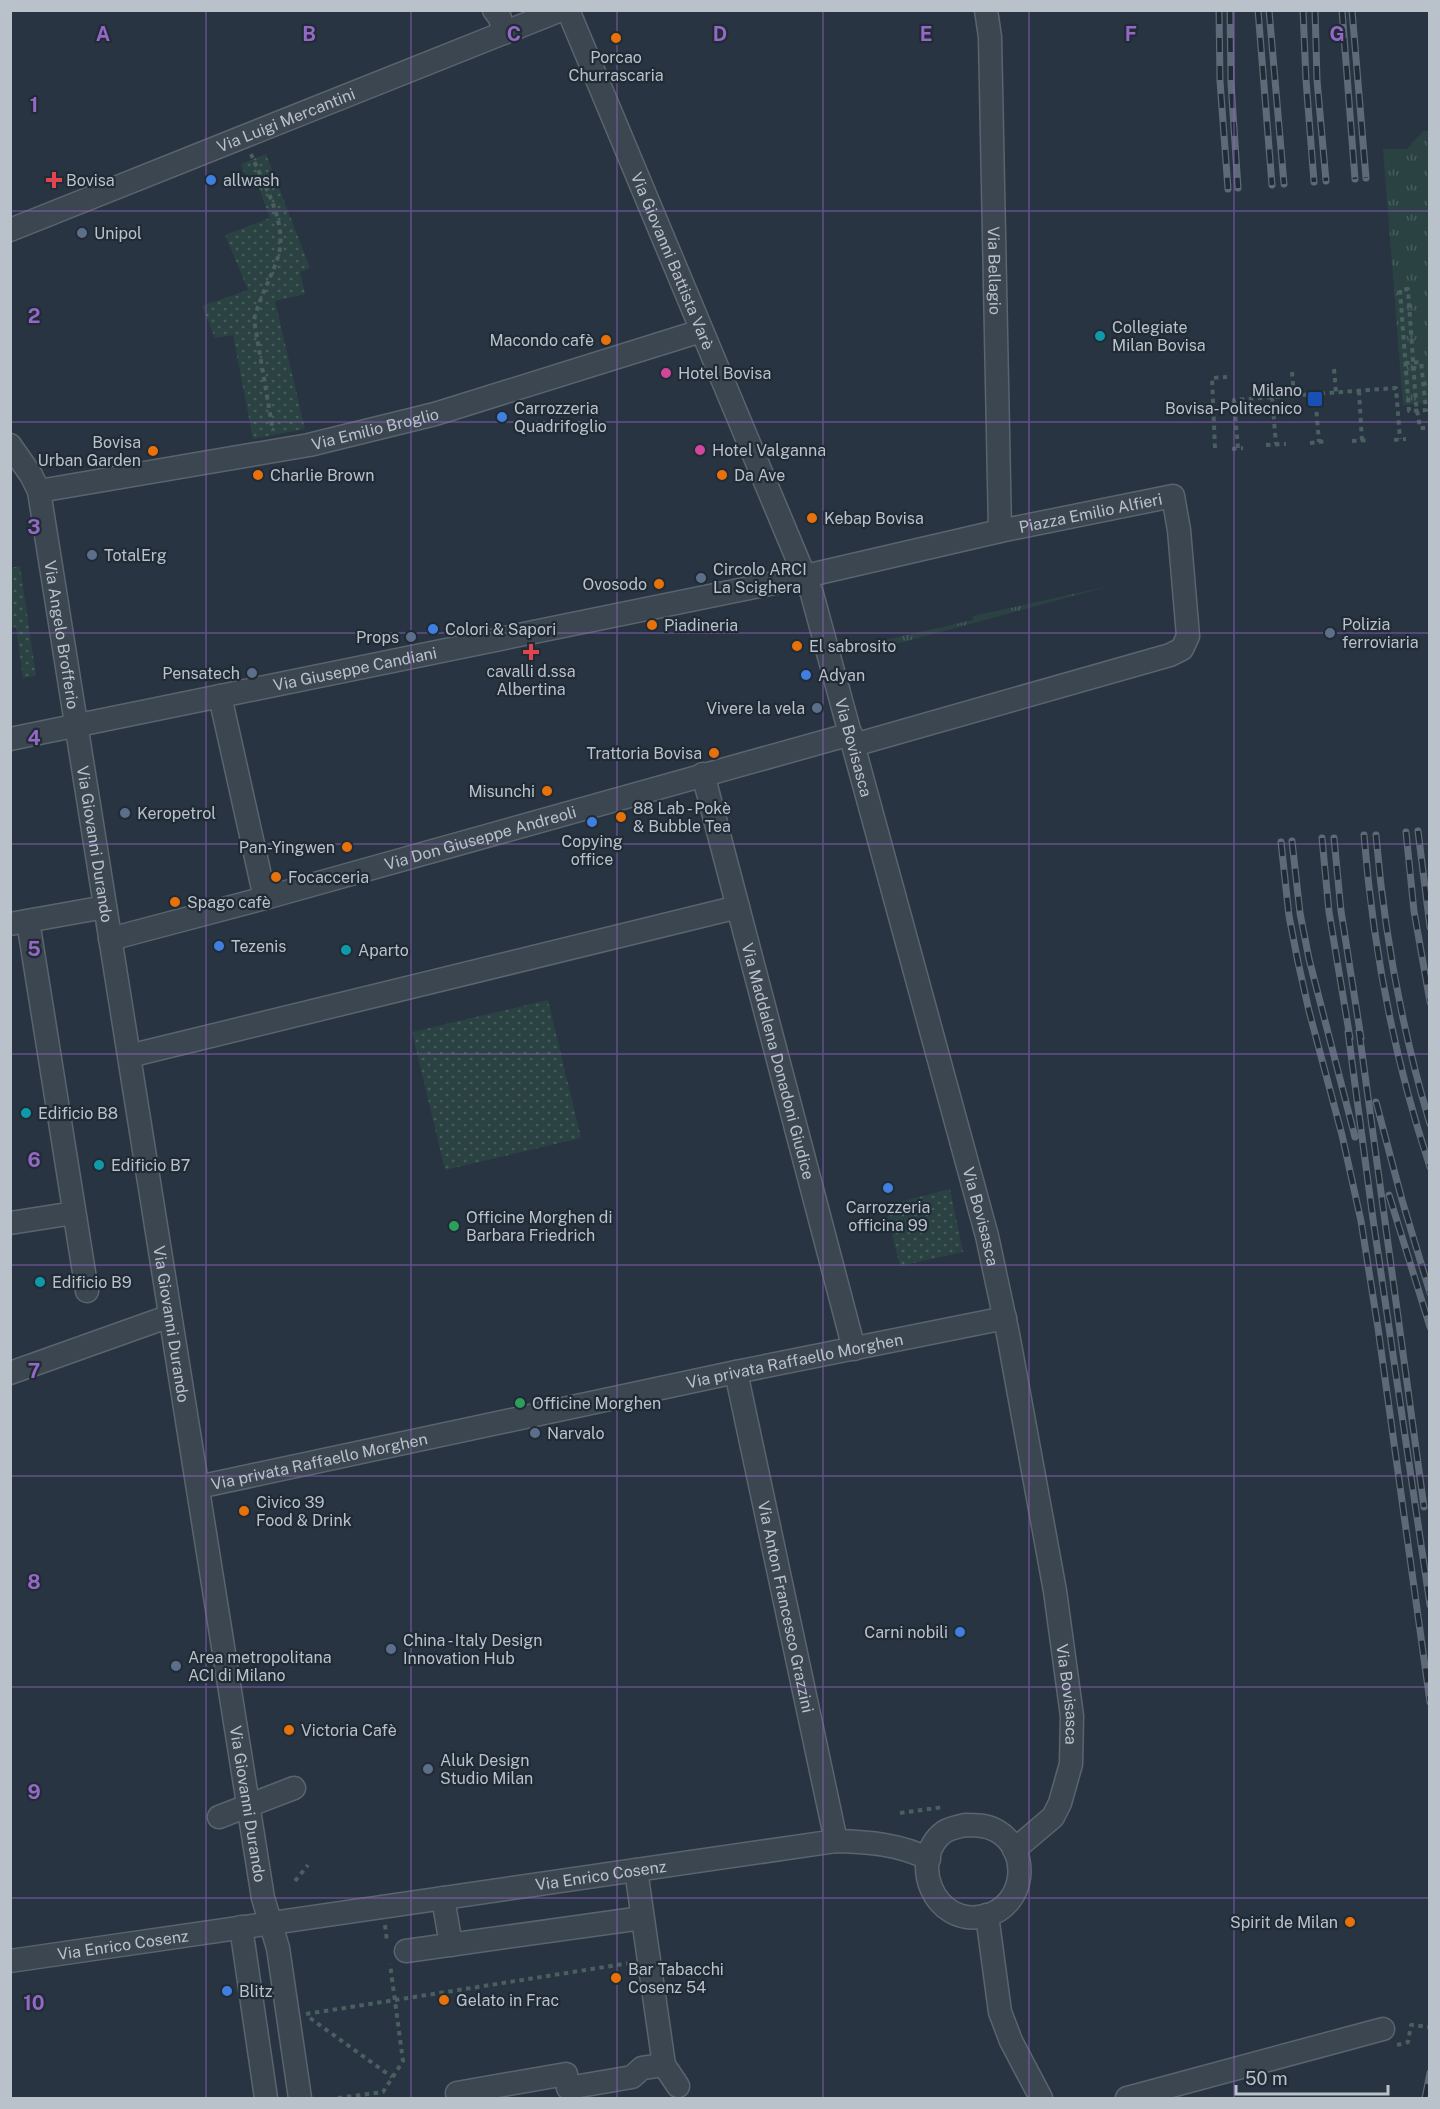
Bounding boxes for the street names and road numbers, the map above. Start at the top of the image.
street label: Via Luigi Mercantini [214,84,358,156]
street label: Via Giovanni Battista Varè [627,170,718,353]
street label: Via Bellagio [984,226,1005,315]
street label: Via Emilio Broglio [310,404,441,454]
street label: Piazza Emilio Alfieri [1017,489,1164,537]
street label: Via Angelo Brofferio [40,559,83,710]
street label: Via Giuseppe Candiani [272,643,438,695]
street label: Via Bovisasca [831,696,876,799]
street label: Via Giovanni Durando [73,764,117,924]
street label: Via Don Giuseppe Andreoli [383,802,579,874]
street label: Via Maddalena Donadoni Giudice [738,941,818,1182]
street label: Via Bovisasca [959,1165,1002,1268]
street label: Via Giovanni Durando [149,1244,193,1404]
street label: Via privata Raffaello Morghen [685,1330,905,1392]
street label: Via privata Raffaello Morghen [209,1429,429,1494]
street label: Via Anton Francesco Grazzini [754,1499,817,1715]
street label: Via Bovisasca [1052,1643,1081,1745]
street label: Via Giovanni Durando [226,1724,269,1884]
street label: Via Enrico Cosenz [534,1857,668,1895]
street label: Via Enrico Cosenz [56,1926,190,1964]

